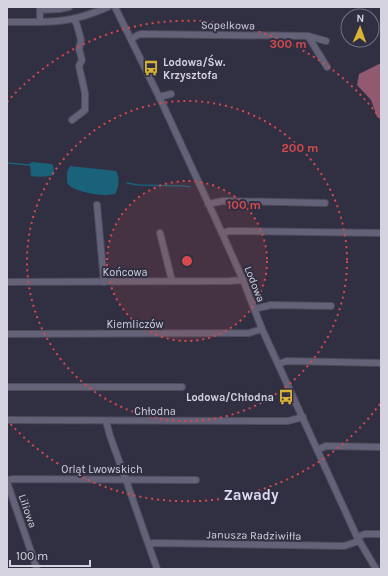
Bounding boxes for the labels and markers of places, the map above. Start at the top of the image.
place label: Lodowa/Św. Krzysztofa [163,54,226,82]
bus stop icon: Lodowa/Św. Krzysztofa [142,59,160,77]
centre of rings [180,254,194,268]
bus stop icon: Lodowa/Chłodna [277,388,295,406]
place label: Lodowa/Chłodna [186,391,274,404]

